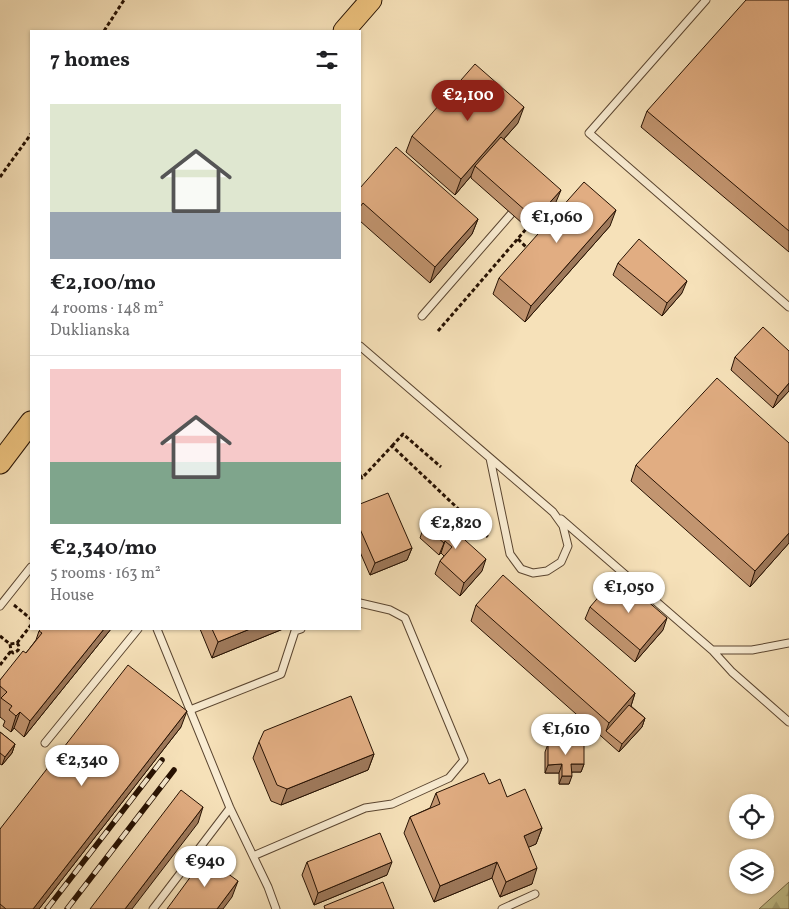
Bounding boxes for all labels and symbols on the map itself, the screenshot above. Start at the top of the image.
pin: €2,100 [427,80,509,122]
pin: €1,060 [516,202,598,244]
pin: €2,820 [415,508,497,550]
pin: €1,050 [588,572,670,614]
pin: €1,610 [525,714,607,756]
pin: €2,340 [41,744,123,787]
pin: €940 [175,846,235,888]

